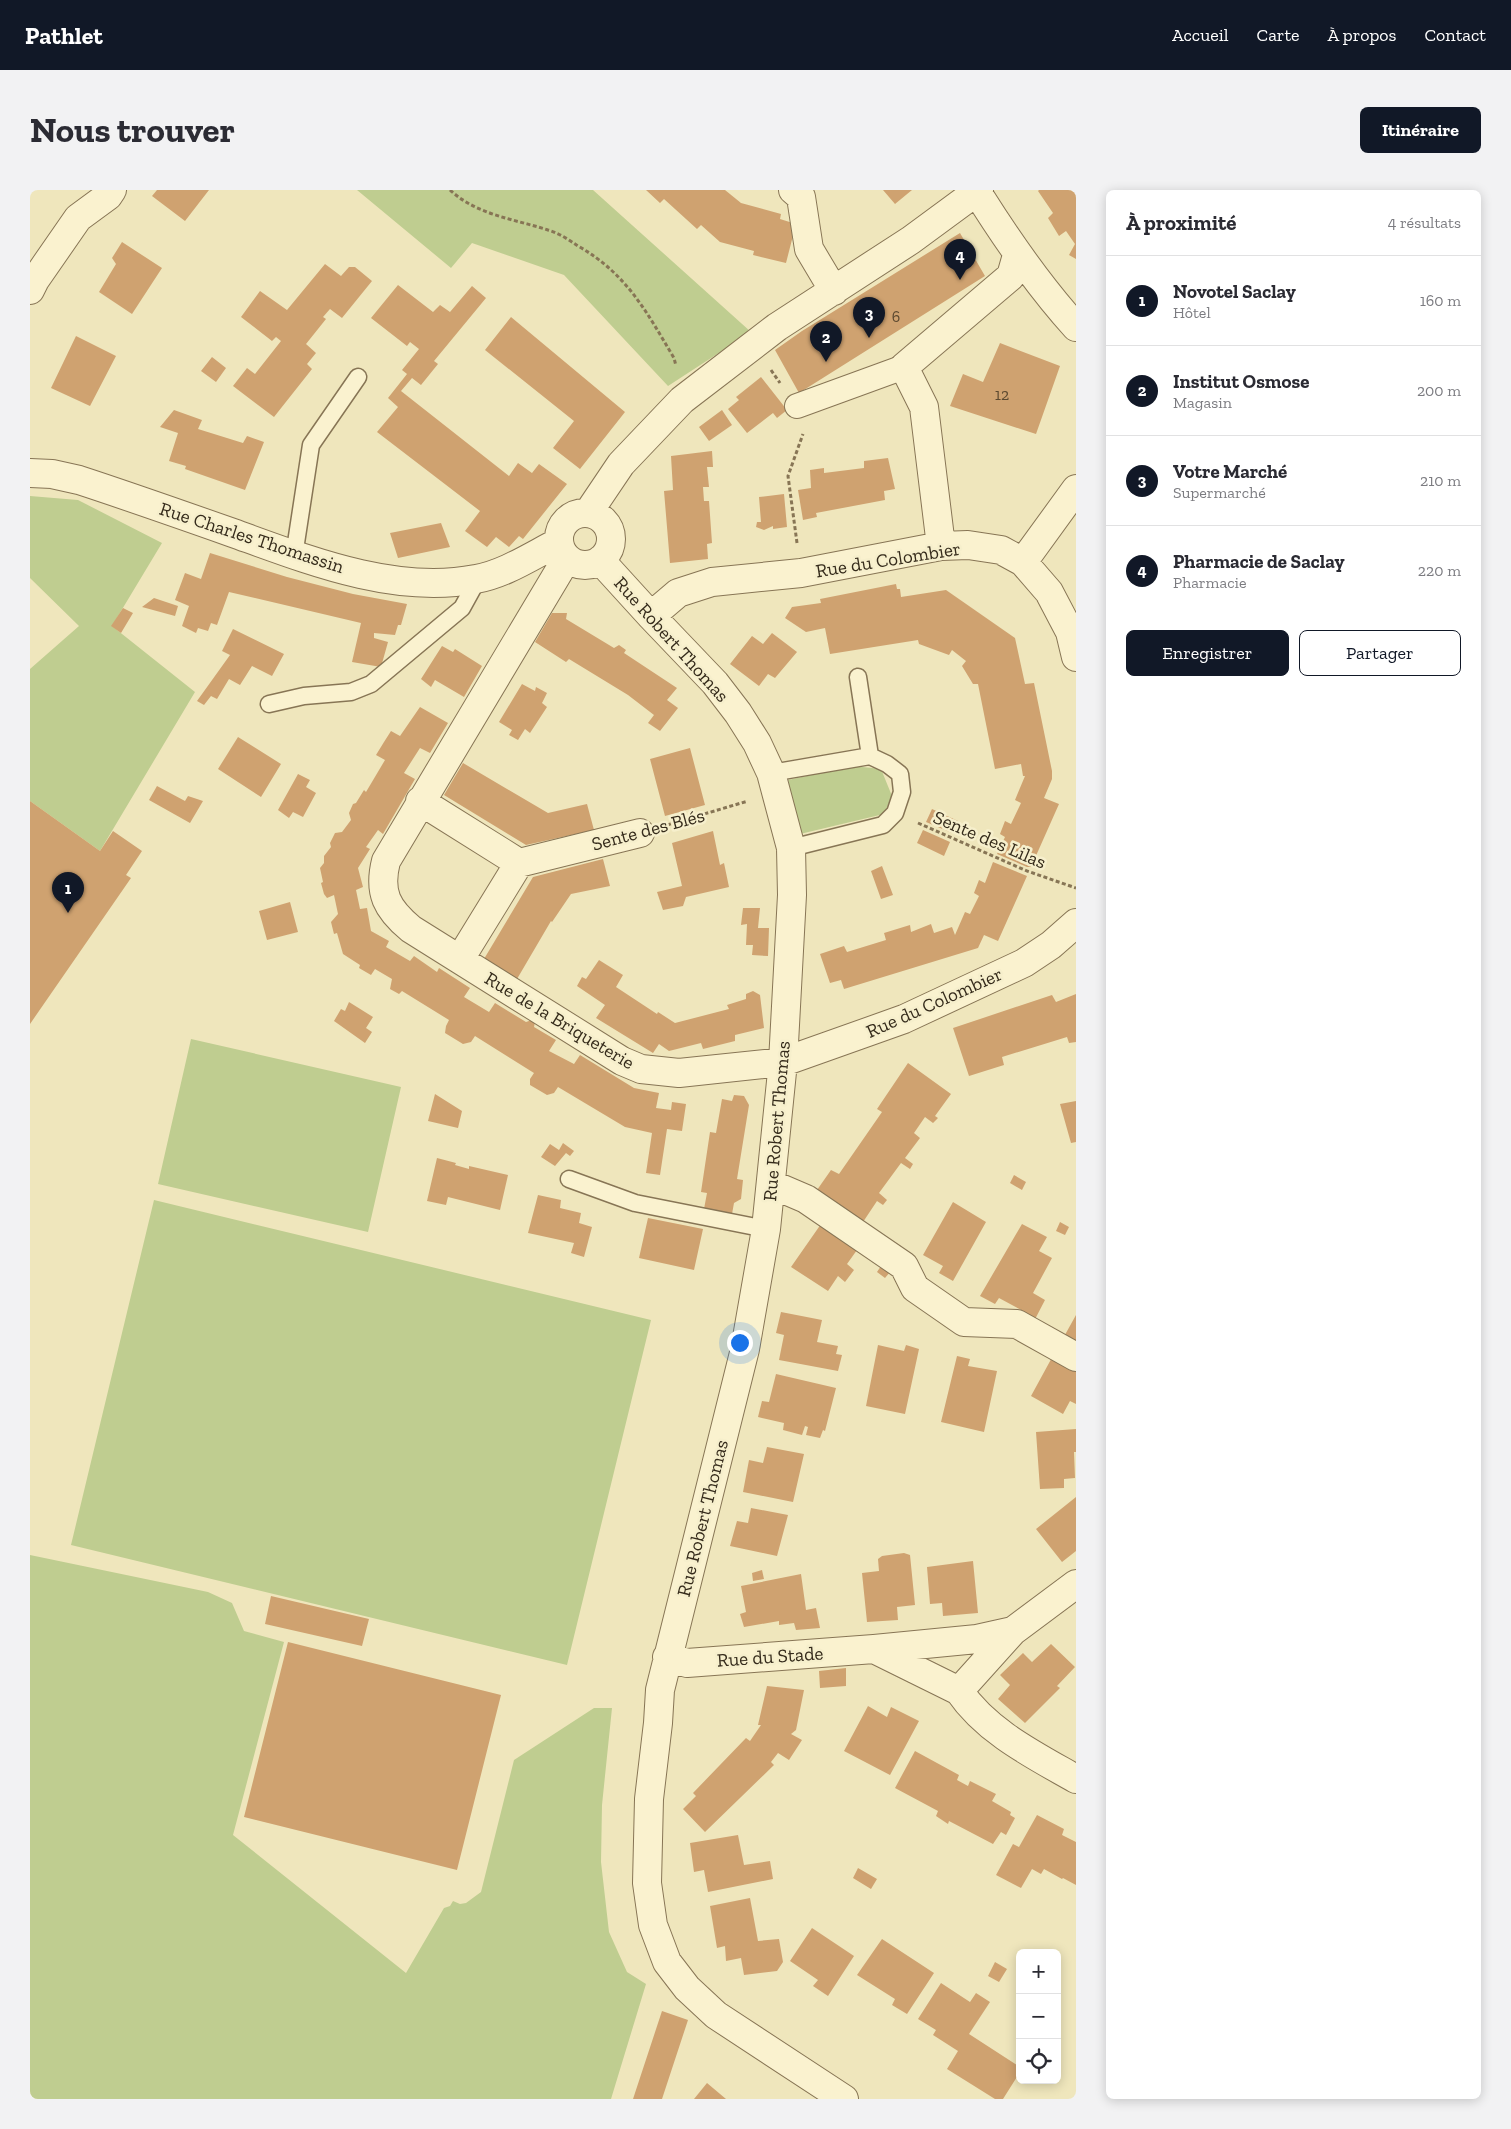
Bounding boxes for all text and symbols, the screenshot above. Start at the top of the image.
text: Pathlet [25,21,103,50]
text: Accueil [1172,24,1229,46]
text: Carte [1257,24,1300,46]
text: À propos [1328,24,1396,46]
text: Contact [1424,24,1486,46]
button: Itinéraire [1360,107,1481,153]
text: Nous trouver [30,109,235,151]
text: À proximité [1126,210,1236,235]
text: 4 résultats [1388,213,1461,232]
pin: 4 [944,239,976,280]
text: Novotel Saclay [1173,280,1296,303]
text: 1 [1139,291,1145,310]
text: 160 m [1420,291,1461,310]
pin: 3 [853,297,885,338]
text: Hôtel [1173,303,1211,322]
house number: 6 [892,307,900,326]
pin: 2 [810,321,842,362]
text: Institut Osmose [1173,370,1309,393]
text: 2 [1138,381,1146,400]
text: 200 m [1417,381,1461,400]
house number: 12 [995,385,1009,404]
text: Magasin [1173,393,1232,412]
text: Votre Marché [1173,460,1287,483]
text: 3 [1138,471,1146,490]
text: 210 m [1420,471,1461,490]
text: Supermarché [1173,483,1266,502]
street label: Rue Charles Thomassin [157,497,347,578]
street label: Rue du Colombier [814,537,962,582]
text: Pharmacie de Saclay [1173,550,1344,573]
text: 4 [1137,561,1147,580]
text: 220 m [1418,561,1461,580]
street label: Rue Robert Thomas [609,572,734,707]
text: Pharmacie [1173,573,1247,592]
button: Enregistrer [1126,630,1289,676]
button: Partager [1299,630,1461,676]
street label: Sente des Blés [589,803,707,856]
street label: Sente des Lilas [930,805,1050,874]
pin: 1 [52,872,84,913]
street label: Rue du Colombier [863,962,1006,1043]
street label: Rue de la Briqueterie [481,967,639,1074]
street label: Rue Robert Thomas [758,1040,795,1202]
your location [727,1330,753,1356]
street label: Rue Robert Thomas [672,1437,733,1599]
street label: Rue du Stade [716,1641,824,1672]
map controls [1016,1949,1061,2084]
button: + [1016,1949,1061,1994]
button: − [1016,1994,1061,2039]
button: locate [1016,2039,1061,2084]

